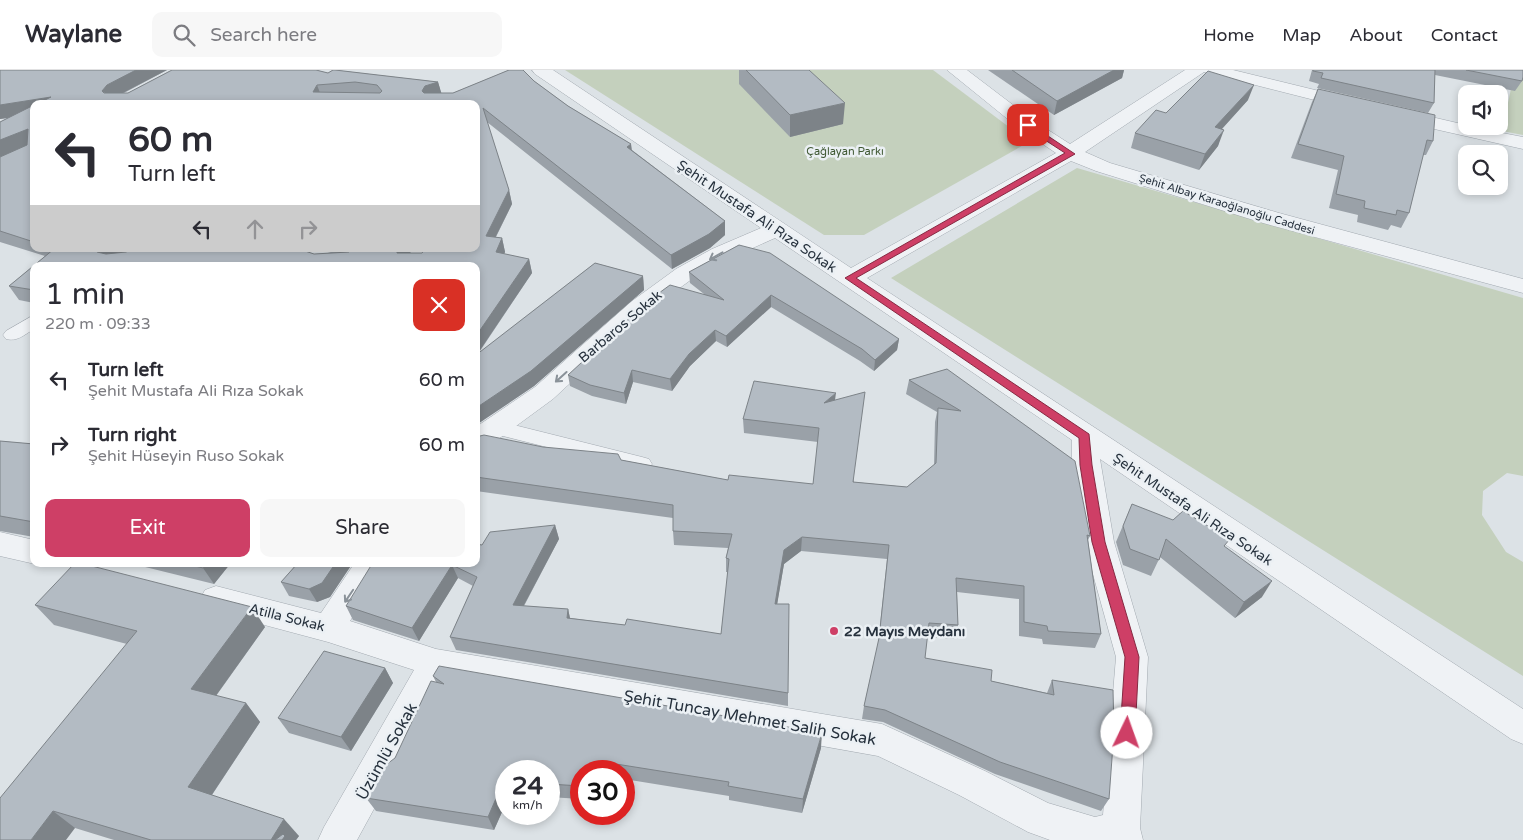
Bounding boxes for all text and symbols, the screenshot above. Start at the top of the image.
search box [152,12,502,57]
text: Waylane [25,20,122,49]
icon: search [170,21,198,49]
text: Search here [210,24,317,46]
text: Home [1203,24,1254,46]
text: Map [1282,24,1321,46]
text: About [1349,24,1403,46]
text: Contact [1431,24,1498,46]
map controls [1458,85,1508,195]
button: sound [1458,85,1508,135]
pin [1007,104,1049,146]
icon: arrive [1014,111,1042,139]
text: 60 m [128,119,213,161]
icon: left [45,120,110,185]
park label: Çağlayan Parkı [806,145,884,158]
button: search [1458,145,1508,195]
street label: Şehit Mustafa Ali Rıza Sokak [674,157,840,276]
text: Turn left [128,161,216,187]
street label: Şehit Albay Karaoğlanoğlu Caddesi [1137,171,1316,237]
icon: left [188,215,216,243]
icon: ahead [241,215,269,243]
icon: right [294,215,322,243]
one-way arrow [709,252,724,261]
text: 1 min [45,276,125,313]
button: close [413,279,465,331]
street label: Barbaros Sokak [575,286,666,366]
text: 220 m · 09:33 [45,314,151,334]
text: Turn left [88,359,164,381]
icon: left [45,366,73,394]
text: 60 m [419,369,465,391]
one-way arrow [554,372,567,383]
text: Şehit Mustafa Ali Rıza Sokak [88,381,304,401]
text: Turn right [88,424,176,446]
icon: right [45,431,73,459]
text: 60 m [419,434,465,456]
text: Şehit Hüseyin Ruso Sokak [88,446,284,466]
street label: Şehit Mustafa Ali Rıza Sokak [1110,450,1276,569]
button: Exit [45,499,250,557]
button: Share [260,499,465,557]
one-way arrow [344,588,354,602]
street label: Atilla Sokak [247,600,327,635]
place label: 22 Mayıs Meydanı [844,623,965,640]
marker: 22 Mayıs Meydanı [828,625,840,637]
street label: Şehit Tuncay Mehmet Salih Sokak [622,686,878,750]
street label: Üzümlü Sokak [352,699,422,804]
position arrow [1100,706,1152,758]
speed limit sign: 30 [570,760,635,825]
text: 24 [512,771,543,801]
text: km/h [512,798,543,812]

